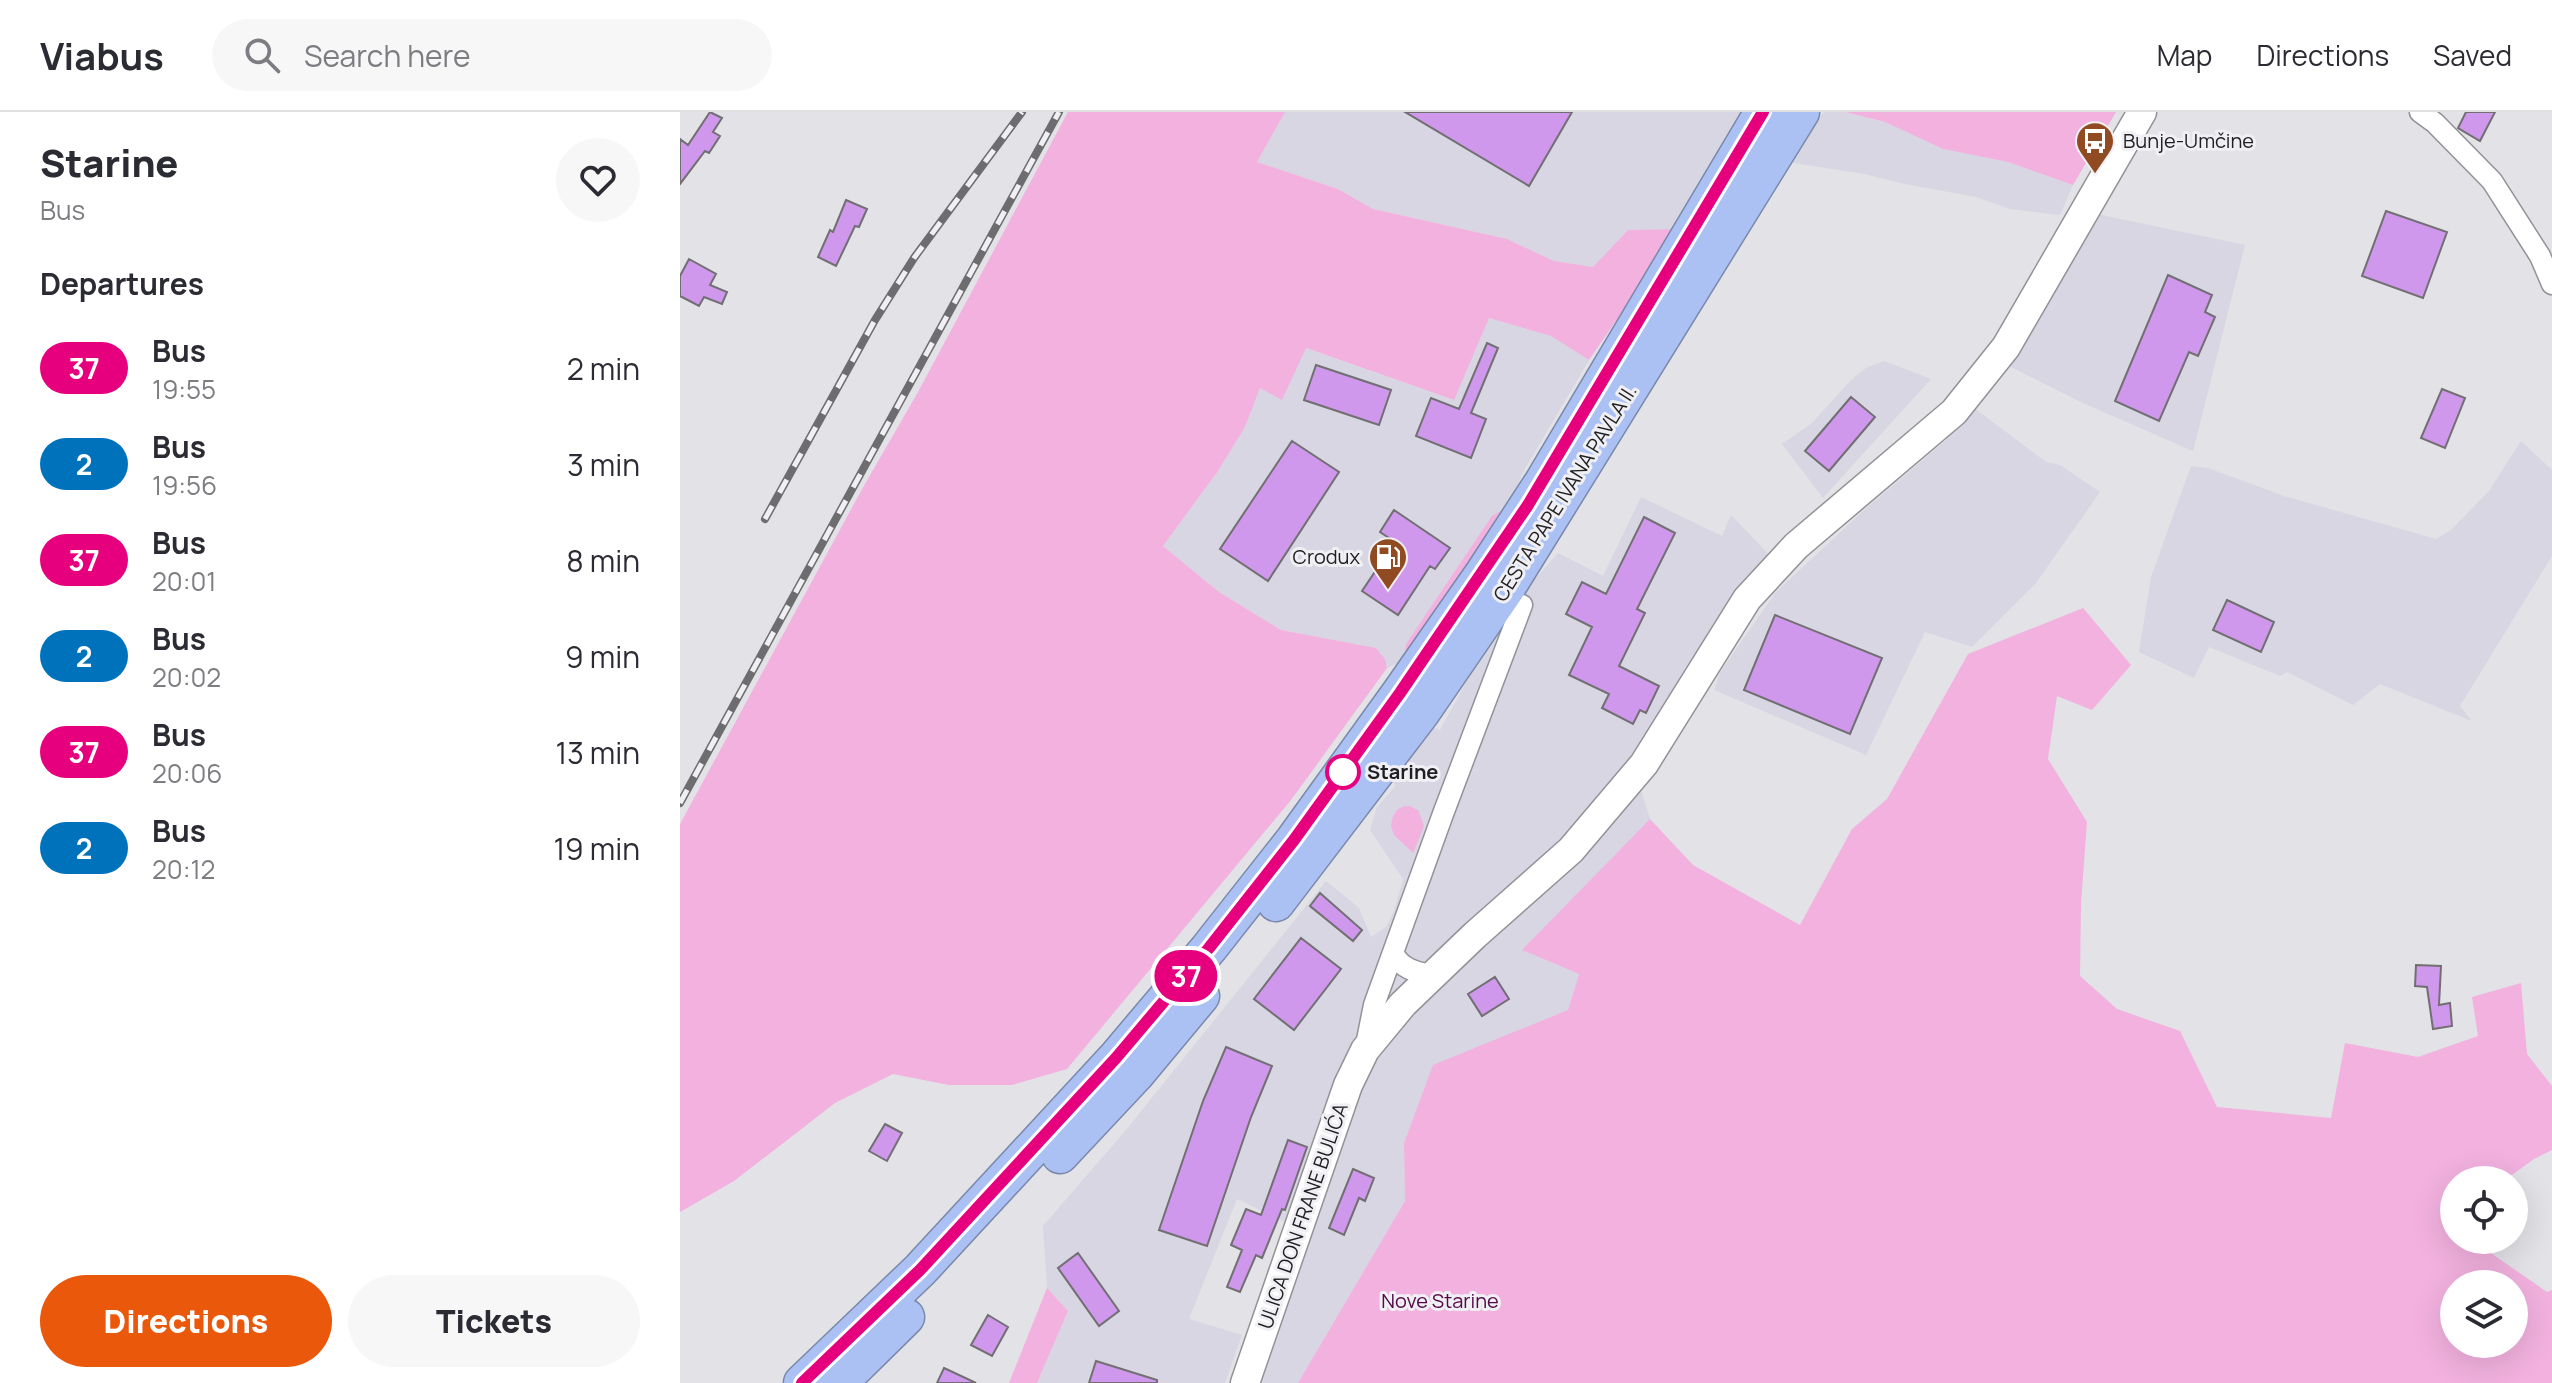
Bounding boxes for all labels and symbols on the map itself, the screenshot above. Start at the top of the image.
bus stop icon: Bunje-Umčine [2074,120,2116,175]
place label: Bunje-Umčine [2123,127,2254,154]
street label: CESTA PAPE IVANA PAVLA II. [1487,379,1643,606]
fuel station icon: Crodux [1367,536,1409,591]
place label: Crodux [1293,543,1360,570]
marker: Starine [1326,755,1360,789]
place label: Starine [1367,758,1438,785]
line badge: 37 [1150,950,1222,1002]
street label: ULICA DON FRANE BULIĆA [1251,1099,1354,1332]
park label: Nove Starine [1381,1287,1499,1314]

